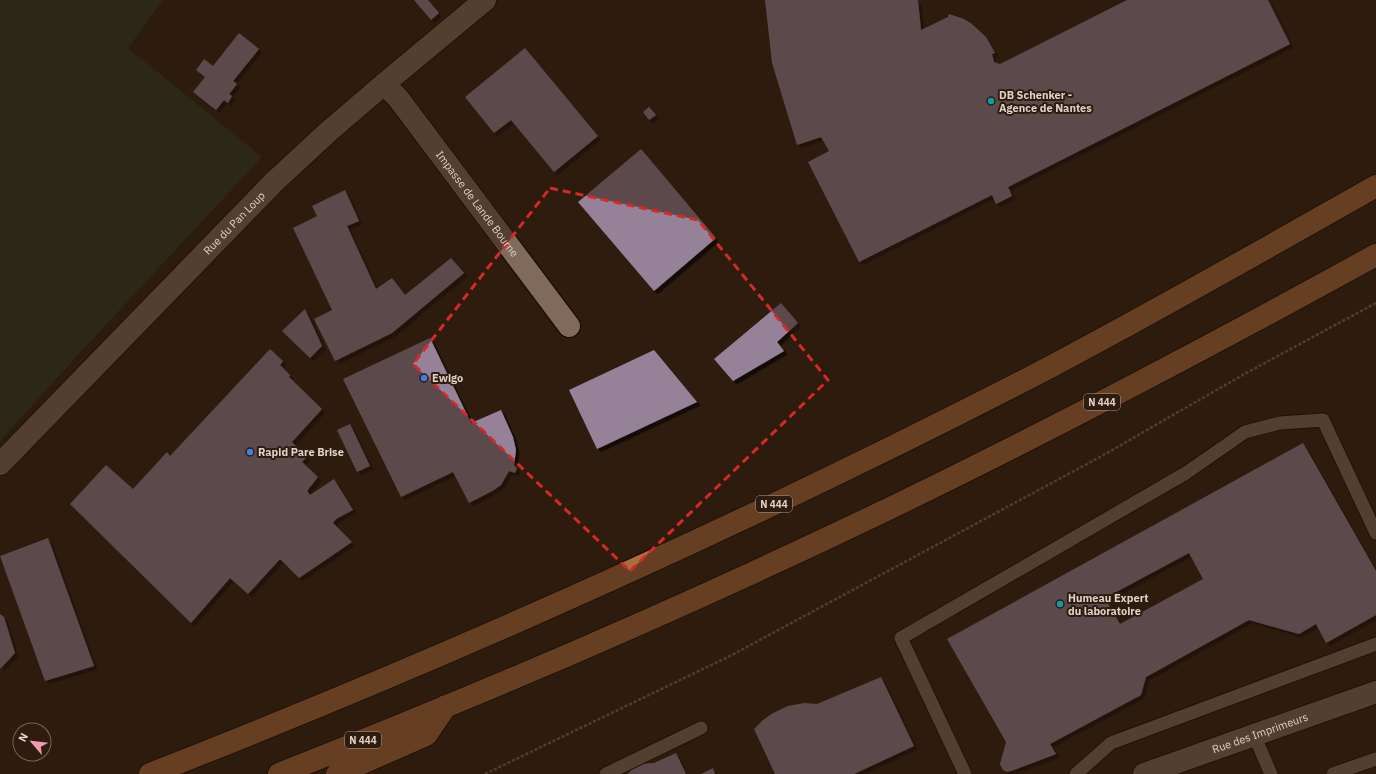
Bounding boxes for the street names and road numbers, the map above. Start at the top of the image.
street label: Impasse de Lande Bourne [433,148,522,260]
street label: Rue du Pan Loup [200,188,268,258]
road number: N 444 [1084,394,1120,410]
road number: N 444 [756,496,792,512]
street label: Rue des Imprimeurs [1210,710,1310,756]
road number: N 444 [345,732,381,748]

